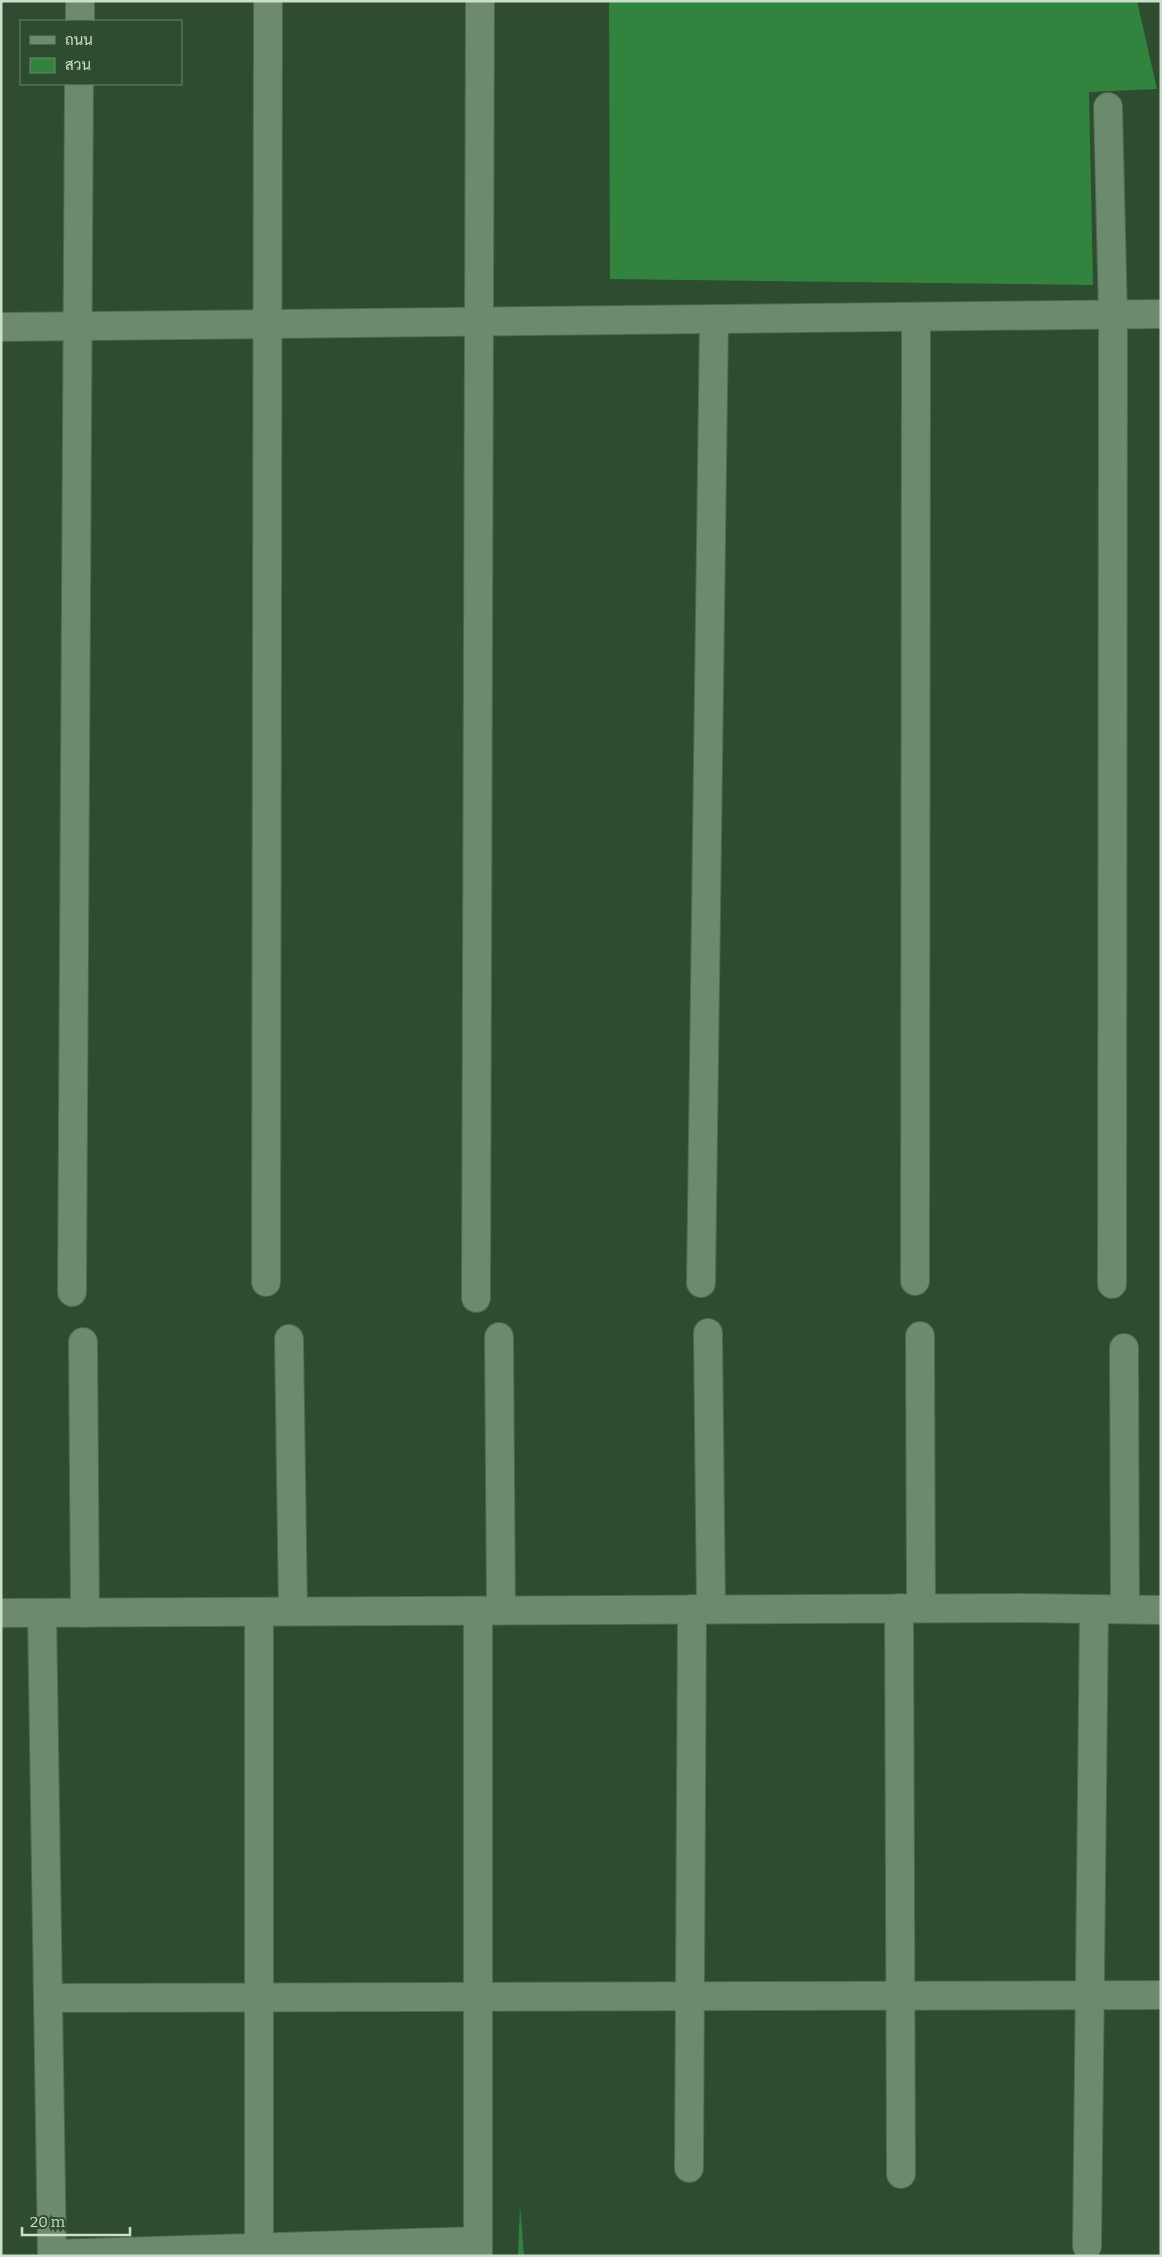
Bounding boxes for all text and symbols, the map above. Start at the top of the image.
legend [20,20,182,85]
text: ถนน [65,31,93,49]
text: สวน [65,56,91,74]
scale bar [22,2204,130,2236]
text: 20 m [30,2213,66,2231]

